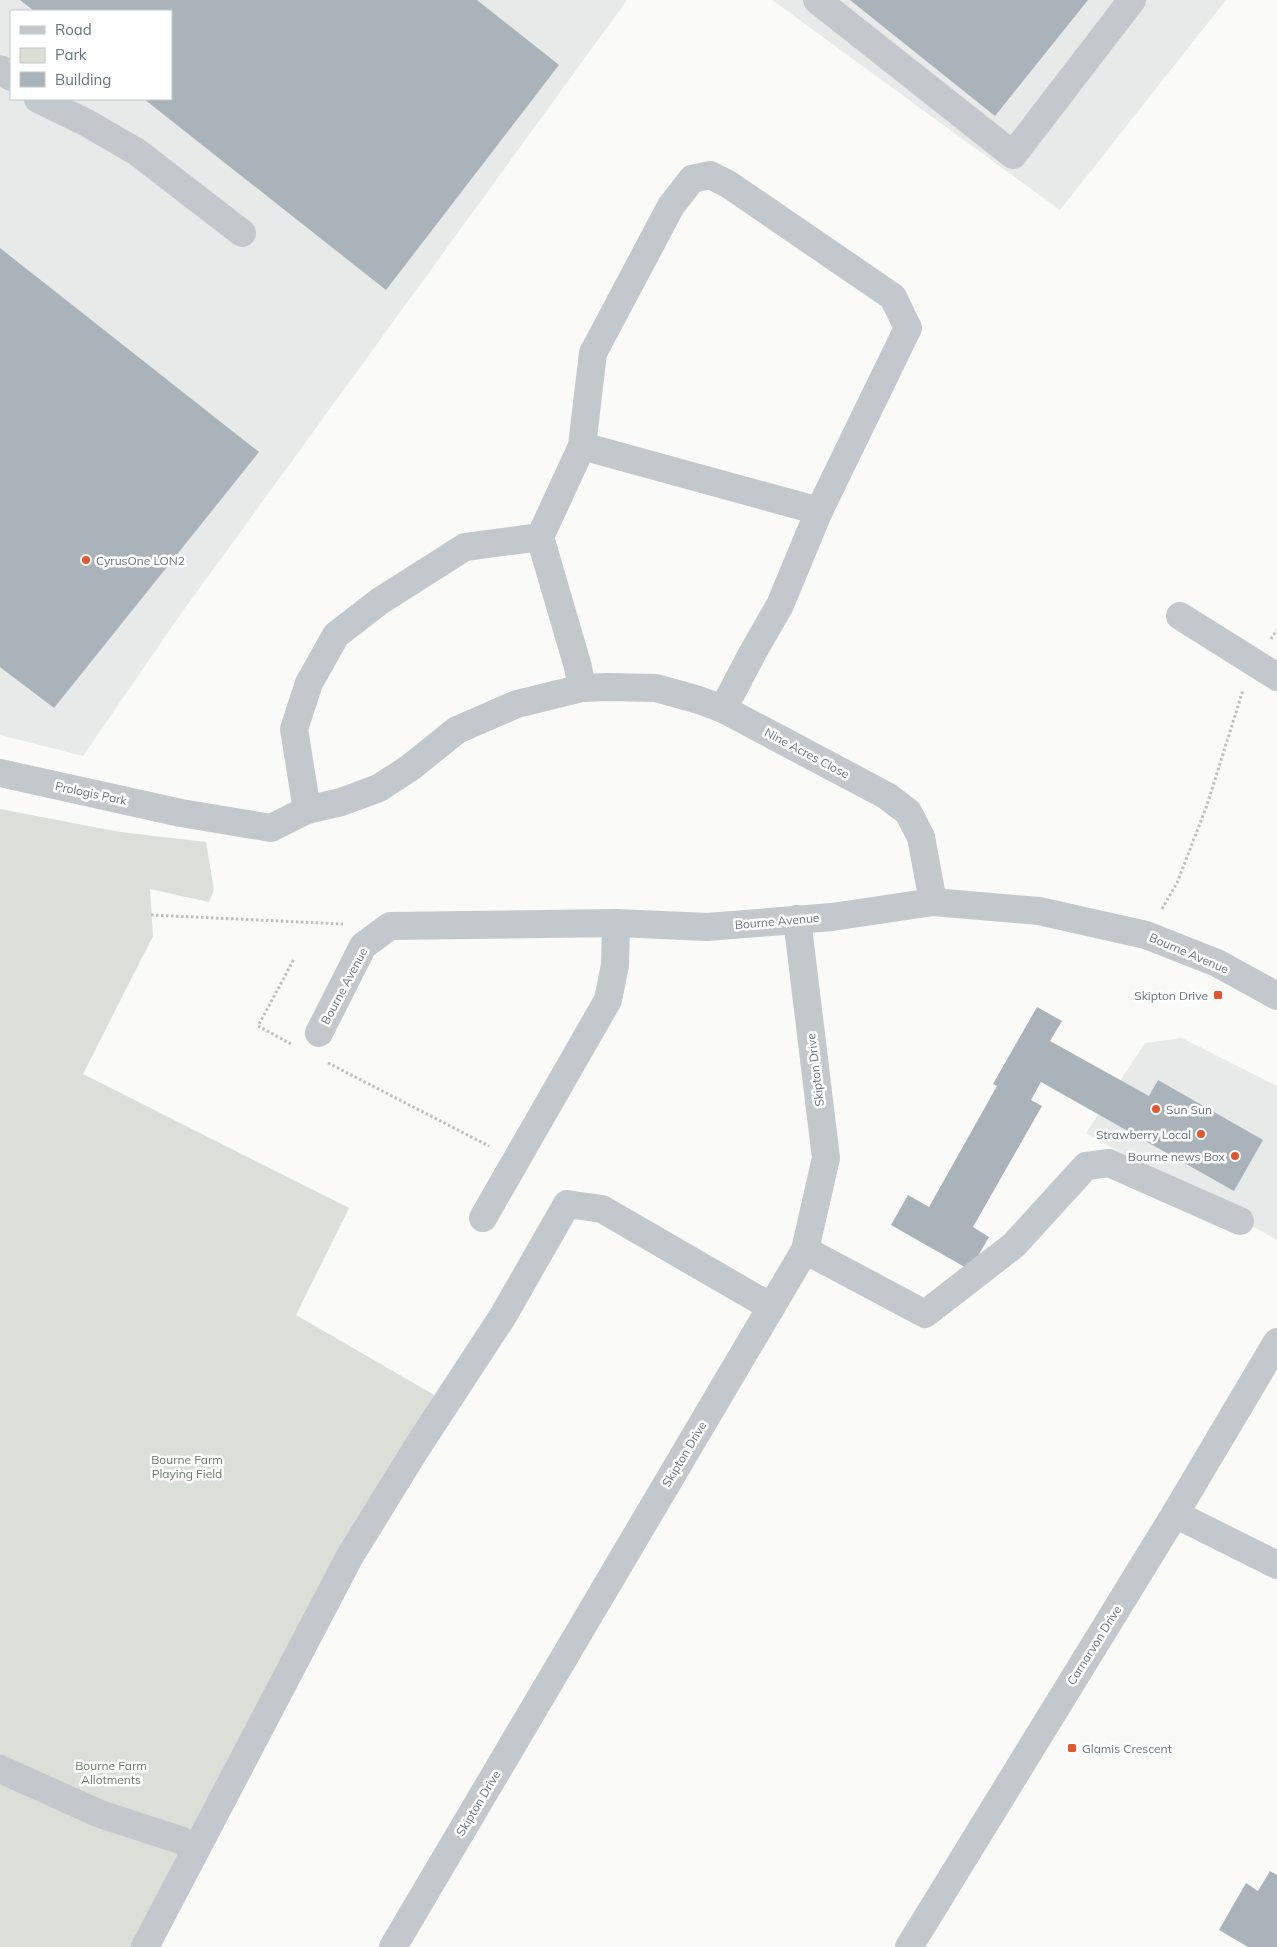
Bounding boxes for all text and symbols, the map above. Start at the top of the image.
legend [10,10,172,100]
text: Road [55,20,92,39]
text: Park [55,45,87,64]
text: Building [55,70,111,89]
place label: CyrusOne LON2 [96,553,185,568]
marker: CyrusOne LON2 [80,554,92,566]
street label: Nine Acres Close [762,724,852,782]
street label: Prologis Park [54,778,129,808]
street label: Bourne Avenue [734,910,820,932]
street label: Bourne Avenue [1147,930,1231,976]
street label: Bourne Avenue [317,945,371,1027]
place label: Skipton Drive [1134,988,1208,1003]
marker: Skipton Drive [1212,989,1224,1001]
street label: Skipton Drive [803,1032,827,1108]
place label: Sun Sun [1166,1102,1212,1117]
marker: Sun Sun [1150,1103,1162,1115]
place label: Strawberry Local [1096,1127,1191,1142]
marker: Strawberry Local [1195,1128,1207,1140]
place label: Bourne news Box [1128,1149,1226,1164]
marker: Bourne news Box [1229,1150,1241,1162]
street label: Skipton Drive [659,1419,709,1489]
park label: Bourne Farm Playing Field [151,1452,223,1481]
street label: Carnarvon Drive [1064,1603,1124,1687]
place label: Glamis Crescent [1082,1741,1172,1756]
marker: Glamis Crescent [1066,1742,1078,1754]
park label: Bourne Farm Allotments [75,1758,147,1787]
street label: Skipton Drive [453,1768,503,1838]

